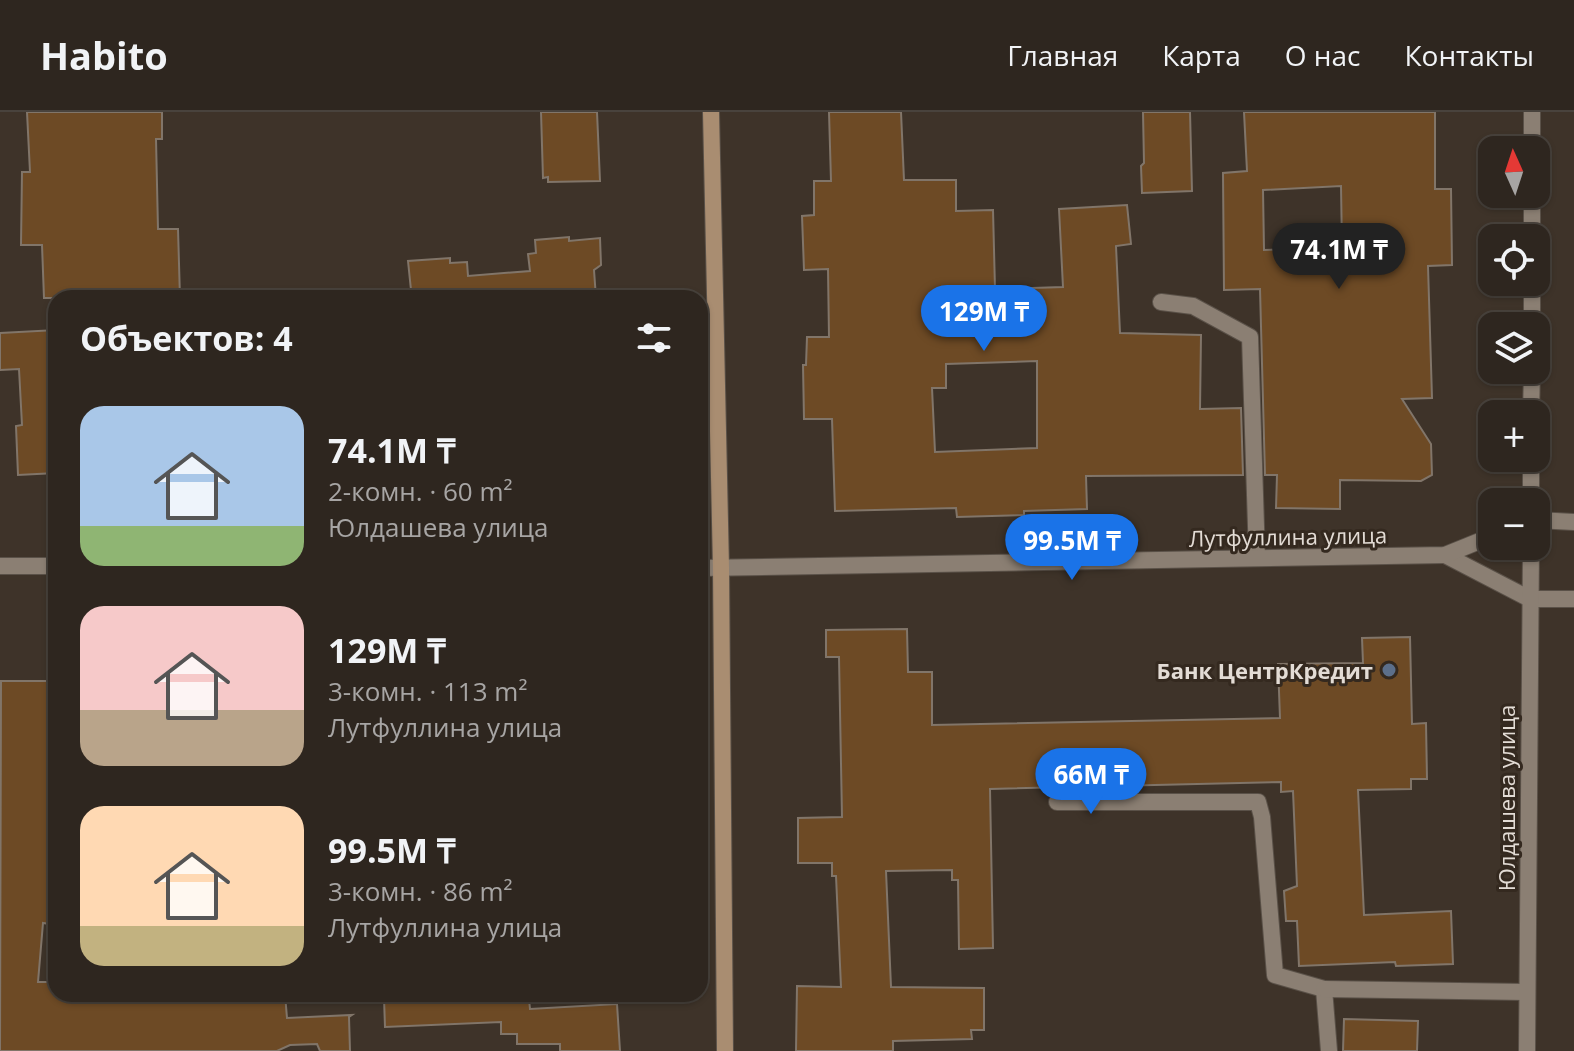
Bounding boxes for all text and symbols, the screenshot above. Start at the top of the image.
text: Habito [40,29,168,81]
text: Главная [1007,36,1118,74]
text: Карта [1162,36,1241,74]
text: О нас [1285,36,1360,74]
text: Контакты [1404,36,1534,74]
north arrow [1478,136,1550,208]
map controls [1478,136,1550,560]
pin: 74.1M ₸ [1265,223,1413,291]
button: locate [1478,224,1550,296]
text: 74.1M ₸ [1290,231,1388,267]
pin: 129M ₸ [919,285,1049,353]
text: 129M ₸ [939,293,1029,329]
button: layers [1478,312,1550,384]
text: Объектов: 4 [80,315,293,361]
icon: filters [632,316,676,360]
button: + [1478,400,1550,472]
text: 74.1M ₸ [328,427,455,473]
icon: home [144,438,240,534]
text: 2-комн. · 60 m² [328,473,513,509]
button: − [1478,488,1550,560]
text: Юлдашева улица [328,509,549,545]
pin: 99.5M ₸ [998,514,1146,582]
street label: Лутфуллина улица [1189,519,1387,553]
text: 99.5M ₸ [1023,522,1121,558]
text: 129M ₸ [328,627,446,673]
icon: home [144,638,240,734]
place label: Банк ЦентрКредит [1157,655,1373,685]
marker: Банк ЦентрКредит [1380,661,1398,679]
text: 3-комн. · 113 m² [328,673,527,709]
street label: Юлдашева улица [1491,705,1521,891]
text: Лутфуллина улица [328,709,562,745]
pin: 66M ₸ [1035,748,1147,816]
text: 66M ₸ [1053,756,1129,792]
text: 99.5M ₸ [328,827,455,873]
icon: home [144,838,240,934]
text: 3-комн. · 86 m² [328,873,513,909]
text: Лутфуллина улица [328,909,562,945]

